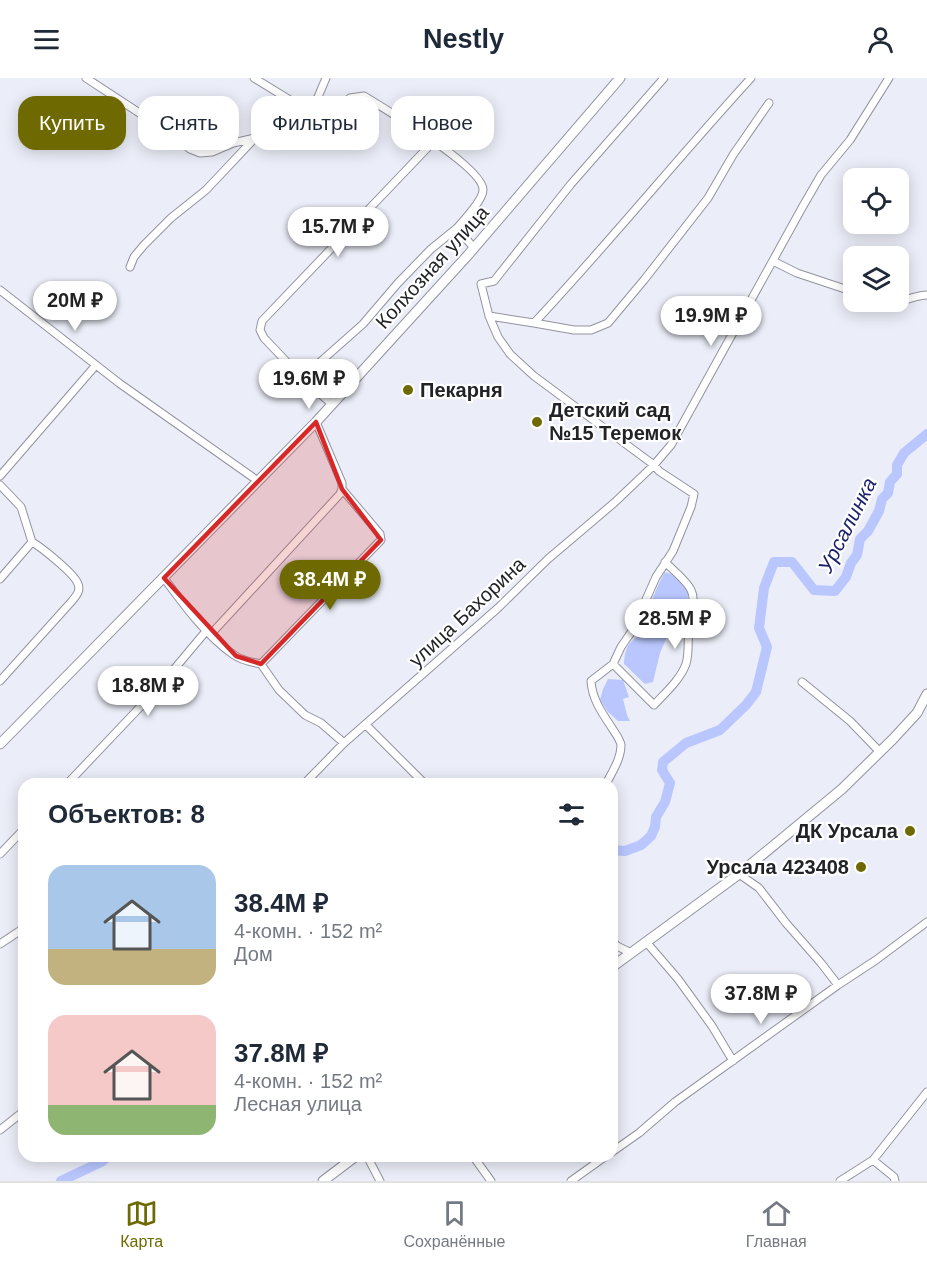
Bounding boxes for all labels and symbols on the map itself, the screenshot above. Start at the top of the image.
street label: Колхозная улица [371,201,493,333]
pin: 15.7M ₽ [283,207,393,258]
pin: 20M ₽ [33,281,117,332]
pin: 19.9M ₽ [656,296,766,347]
pin: 19.6M ₽ [254,359,364,410]
place label: Пекарня [420,379,503,401]
marker: Пекарня [401,383,415,397]
place label: Детский сад №15 Теремок [549,399,682,444]
marker: Детский сад №15 Теремок [530,415,544,429]
water label: Урсалинка [813,474,881,577]
street label: улица Бахорина [405,552,530,671]
pin: 38.4M ₽ [275,560,385,611]
pin: 28.5M ₽ [620,599,730,650]
pin: 18.8M ₽ [93,666,203,717]
place label: ДК Урсала [796,820,899,842]
marker: ДК Урсала [903,824,917,838]
place label: Урсала 423408 [706,856,849,878]
marker: Урсала 423408 [854,860,868,874]
pin: 37.8M ₽ [706,974,816,1025]

